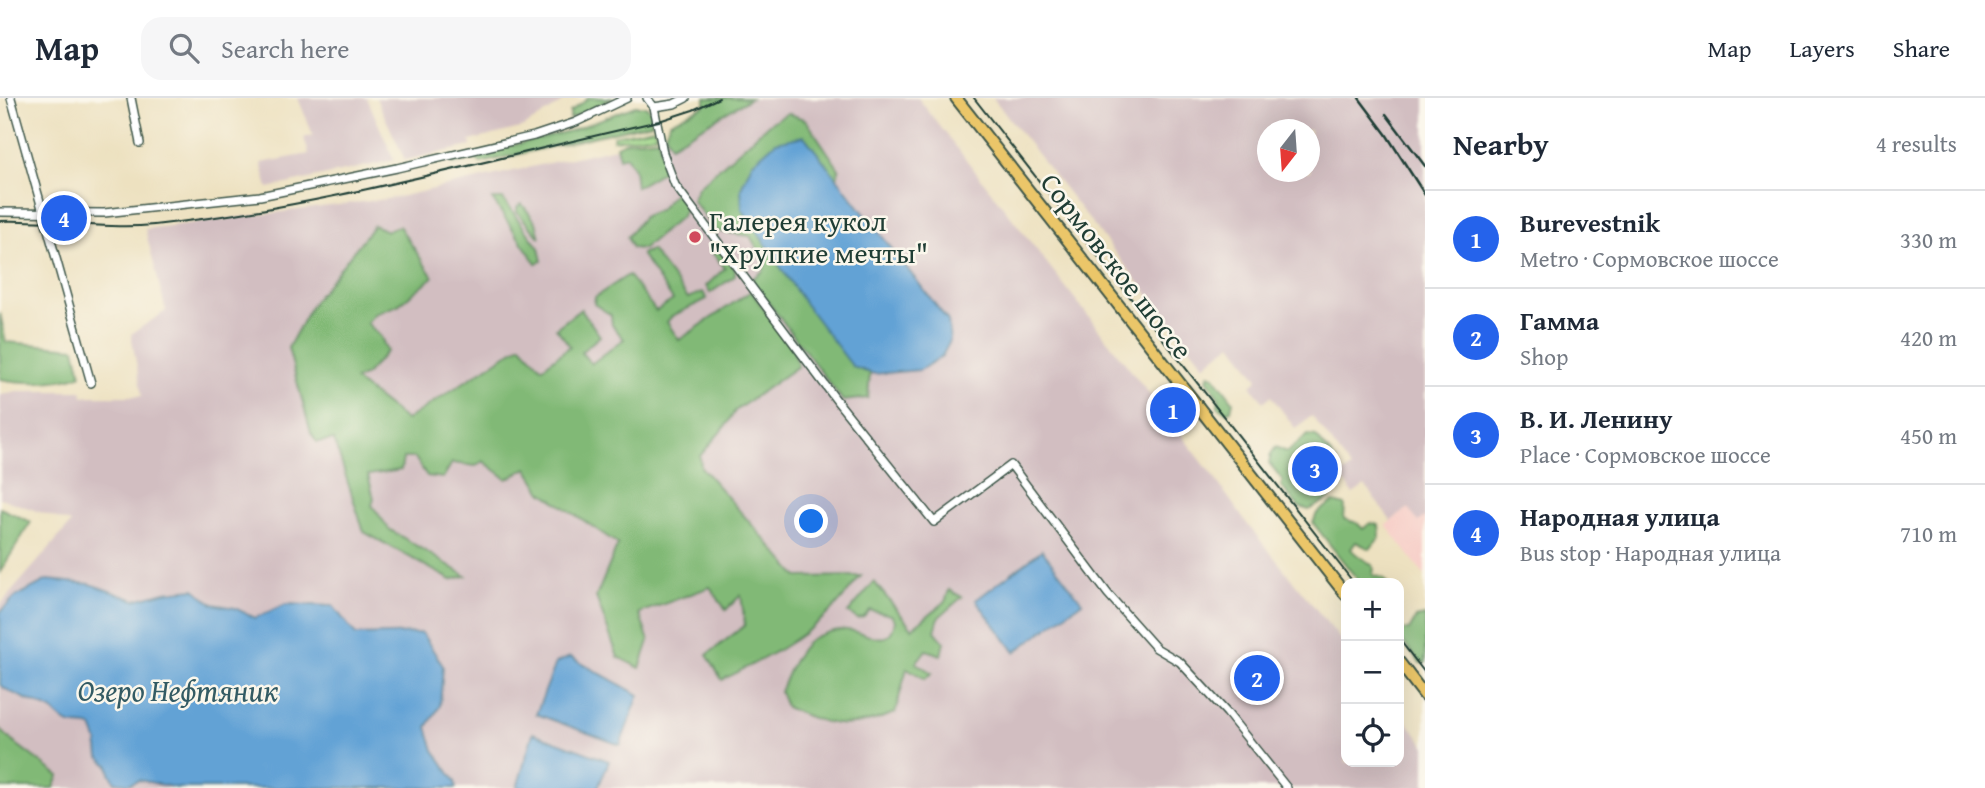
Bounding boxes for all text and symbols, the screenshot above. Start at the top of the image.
search box [141,17,631,80]
text: Map [35,24,99,72]
icon: search [165,29,203,67]
text: Search here [221,29,349,68]
text: Map [1708,31,1751,66]
text: Layers [1789,31,1855,66]
text: Share [1893,31,1950,66]
north arrow [1257,119,1320,182]
text: Nearby [1453,122,1549,166]
text: 4 results [1876,127,1957,160]
street label: Сормовское шоссе [1031,164,1203,368]
pin: 4 [41,192,87,244]
place label: Галерея кукол "Хрупкие мечты" [709,200,928,273]
text: Burevestnik [1520,203,1660,242]
text: 1 [1470,223,1482,256]
text: 330 m [1900,223,1957,256]
marker: Галерея кукол "Хрупкие мечты" [687,229,703,245]
text: Metro · Сормовское шоссе [1520,242,1779,275]
text: Гамма [1520,301,1599,340]
text: 2 [1470,321,1482,354]
text: 420 m [1900,321,1957,354]
text: Shop [1520,340,1568,373]
pin: 1 [1150,384,1196,436]
text: В. И. Ленину [1520,399,1673,438]
text: 3 [1470,419,1482,452]
text: 450 m [1900,419,1957,452]
text: Place · Сормовское шоссе [1520,438,1771,471]
pin: 3 [1292,443,1338,495]
text: Народная улица [1520,497,1720,536]
your location [794,504,828,538]
text: 4 [1470,517,1482,550]
text: 710 m [1900,517,1957,550]
text: Bus stop · Народная улица [1520,536,1781,569]
map controls [1341,578,1404,767]
button: + [1341,578,1404,641]
button: − [1341,641,1404,704]
pin: 2 [1234,652,1280,704]
water label: Озеро Нефтяник [77,668,279,712]
button: locate [1341,704,1404,767]

